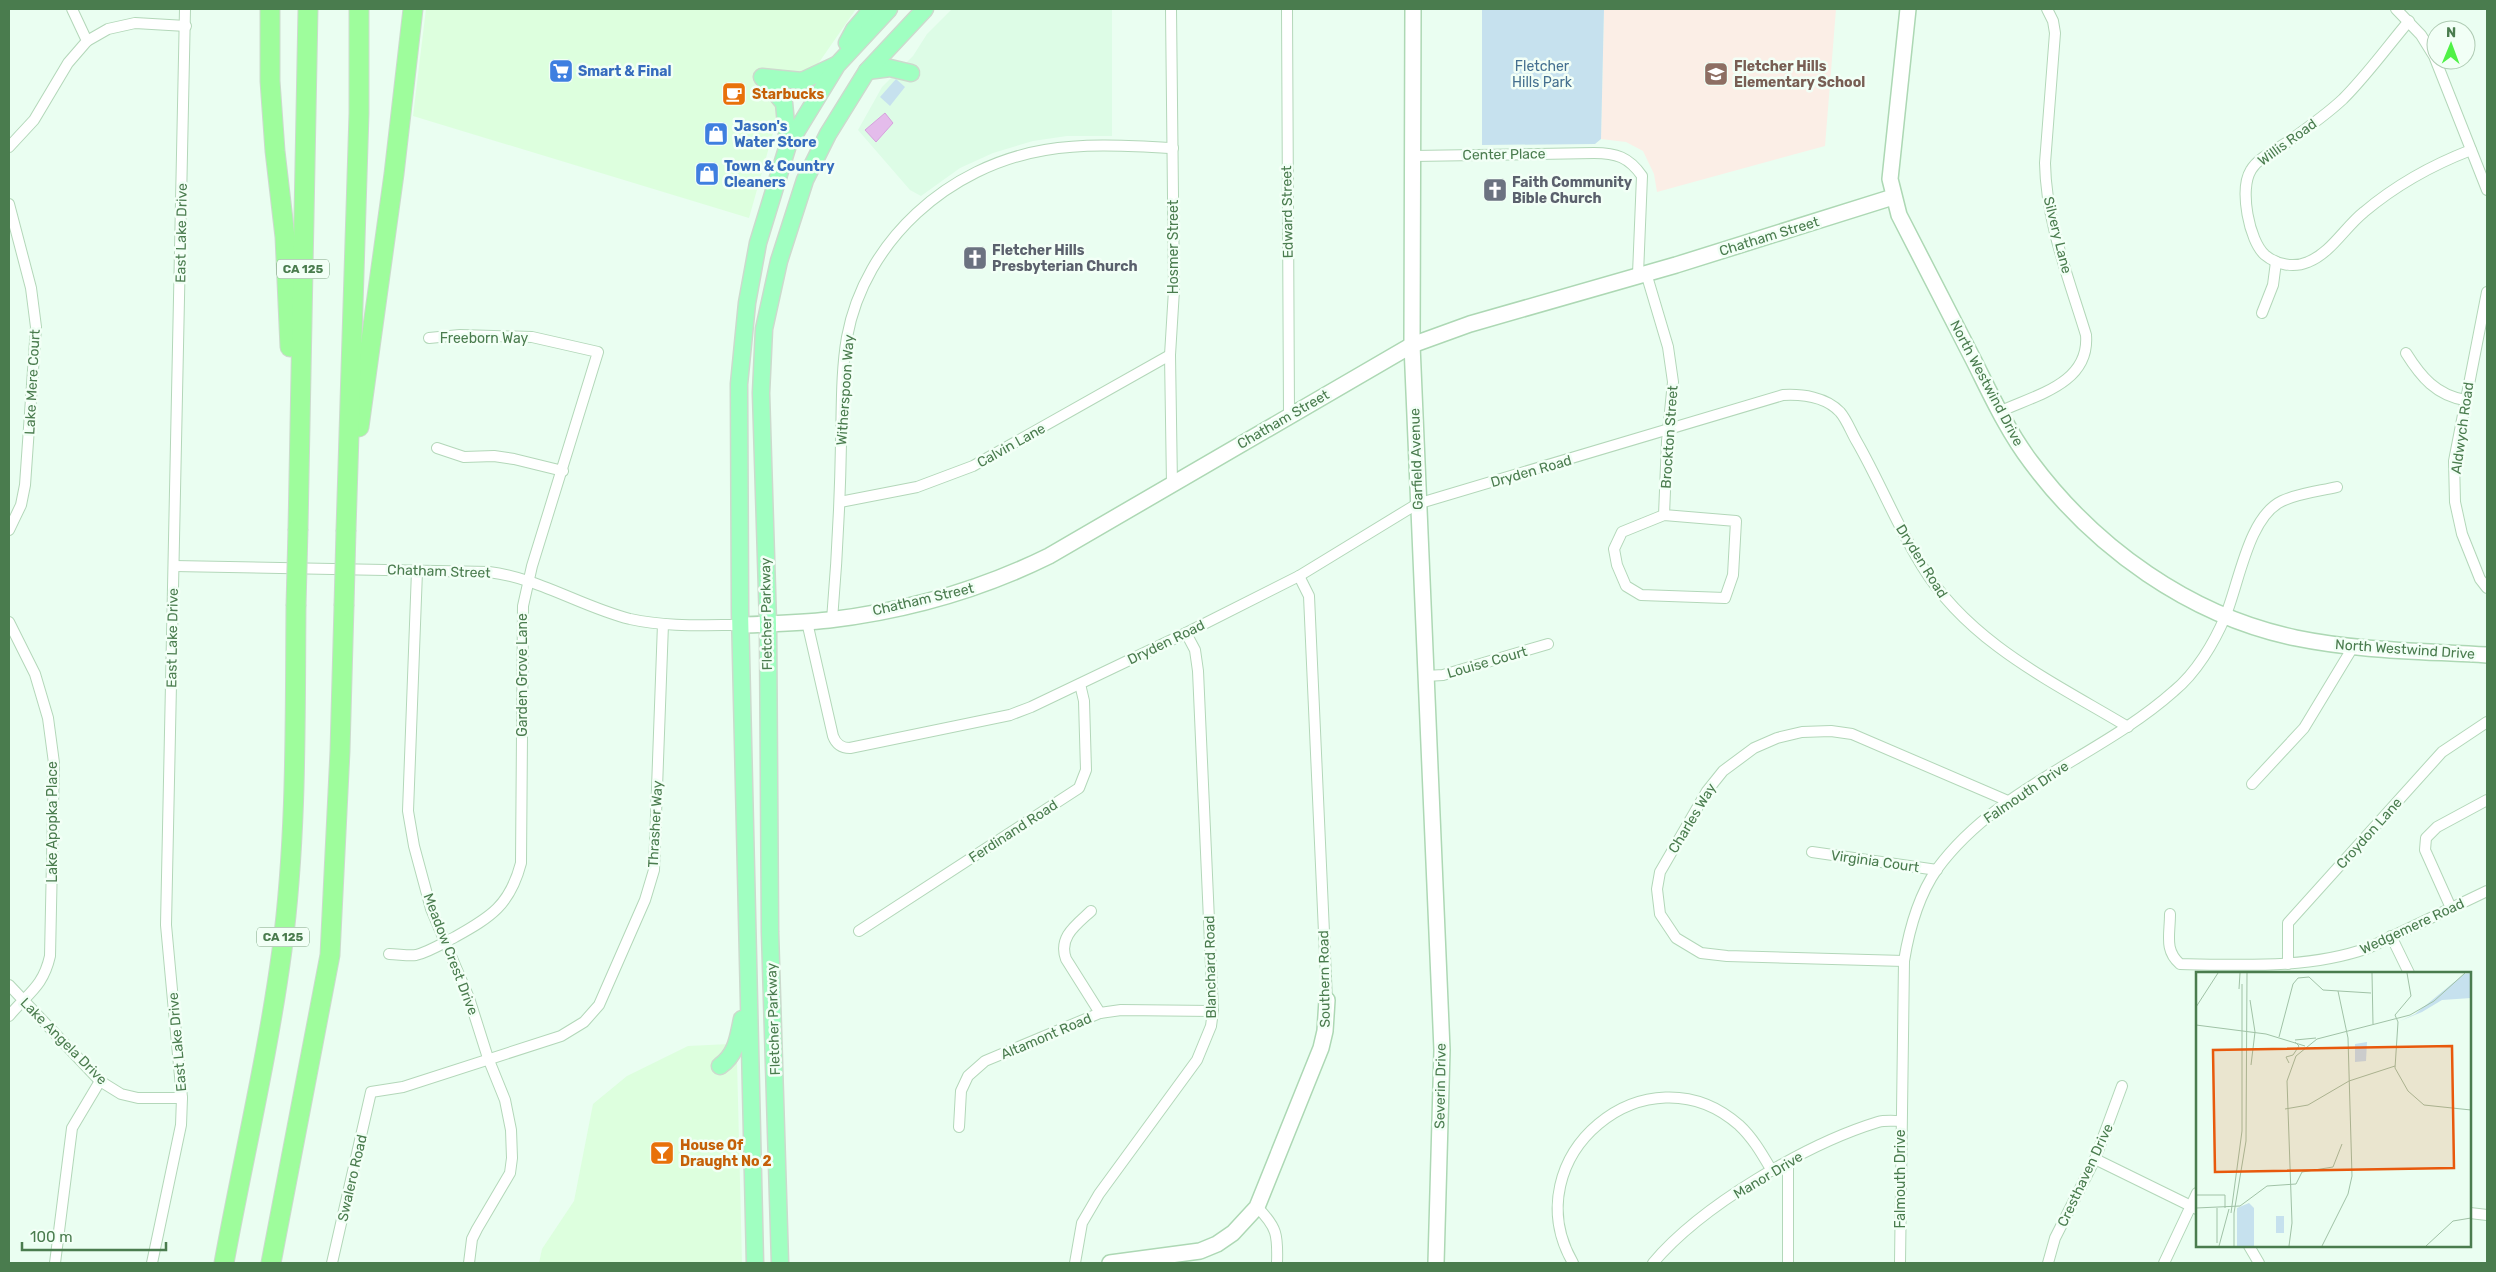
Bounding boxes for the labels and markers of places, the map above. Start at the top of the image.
supermarket icon: Smart & Final [548,58,574,84]
place label: Fletcher Hills Elementary School [1734,58,1865,91]
school or university icon: Fletcher Hills Elementary School [1703,61,1729,87]
place label: Smart & Final [578,63,672,80]
cafe icon: Starbucks [721,81,747,107]
place label: Starbucks [752,86,825,103]
place label: Jason's Water Store [734,118,816,151]
shop icon: Jason's Water Store [703,121,729,147]
place label: Town & Country Cleaners [724,158,835,191]
shop icon: Town & Country Cleaners [694,161,720,187]
place label: Faith Community Bible Church [1512,174,1633,207]
church icon: Faith Community Bible Church [1482,177,1508,203]
place label: Fletcher Hills Presbyterian Church [992,242,1138,275]
church icon: Fletcher Hills Presbyterian Church [962,245,988,271]
place label: House Of Draught No 2 [680,1137,772,1170]
bar icon: House Of Draught No 2 [649,1140,675,1166]

